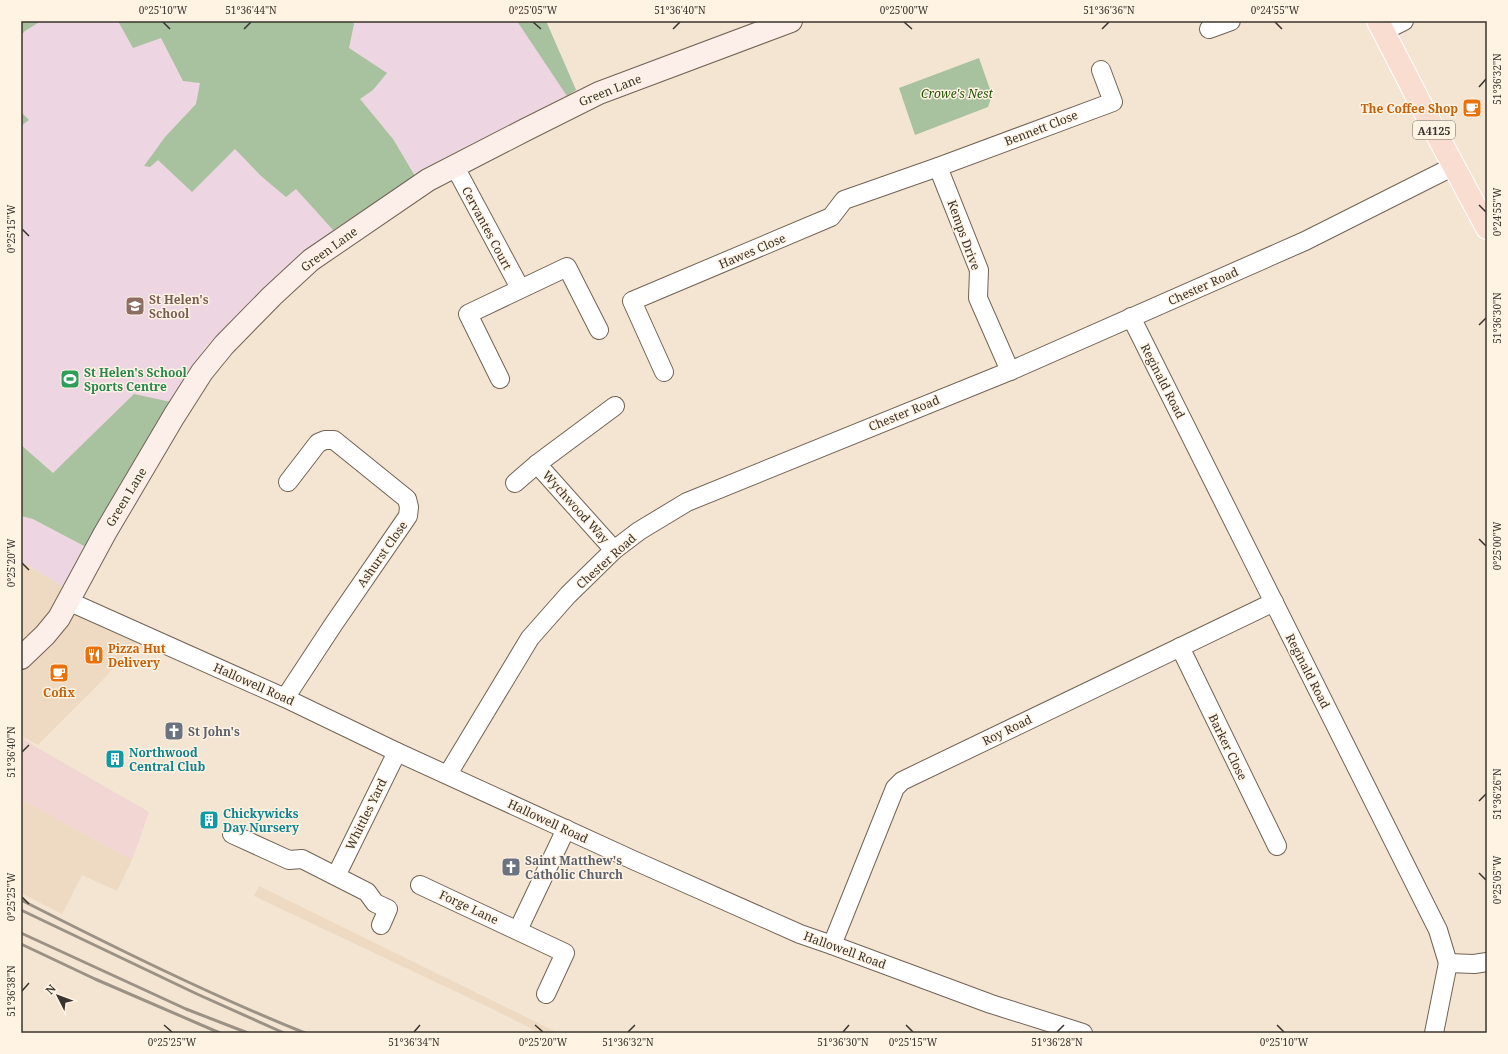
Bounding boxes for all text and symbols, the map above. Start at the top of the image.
text: 0°25'10"W [139,3,188,17]
text: 51°36'44"N [225,3,277,17]
text: 0°25'05"W [509,3,558,17]
text: 51°36'40"N [654,3,706,17]
text: 0°25'00"W [880,3,929,17]
text: 51°36'36"N [1083,3,1135,17]
text: 0°24'55"W [1251,3,1300,17]
text: 51°36'32"N [1490,53,1504,105]
street label: Green Lane [576,70,644,110]
park label: Crowe's Nest [921,85,994,102]
cafe icon: The Coffee Shop [1461,97,1483,119]
place label: The Coffee Shop [1361,100,1458,117]
street label: Bennett Close [1002,106,1080,150]
road number: A4125 [1413,121,1455,139]
street label: Cervantes Court [458,183,516,273]
text: 0°24'55"W [1490,187,1504,236]
street label: Kemps Drive [943,198,985,272]
text: 0°25'15"W [4,204,18,253]
street label: Green Lane [297,223,361,275]
street label: Hawes Close [716,229,788,273]
street label: Chester Road [1165,263,1241,309]
place label: St Helen's School [149,291,209,322]
text: 51°36'30"N [1490,292,1504,344]
school or university icon: St Helen's School [124,295,146,317]
street label: Reginald Road [1137,341,1190,422]
place label: St Helen's School Sports Centre [84,364,188,395]
sports icon: St Helen's School Sports Centre [59,368,81,390]
street label: Chester Road [866,391,943,435]
street label: Green Lane [102,464,150,530]
street label: Wychwood Way [539,467,613,547]
street label: Ashurst Close [353,517,411,591]
text: 0°25'00"W [1490,521,1504,570]
street label: Chester Road [572,529,640,592]
text: 0°25'20"W [4,538,18,587]
street label: Reginald Road [1282,631,1335,712]
place label: Pizza Hut Delivery [108,640,166,671]
restaurant icon: Pizza Hut Delivery [83,644,105,666]
street label: Hallowell Road [211,659,298,710]
cafe icon: Cofix [48,662,70,684]
place label: Cofix [43,684,75,701]
street label: Roy Road [979,710,1035,749]
street label: Barker Close [1205,711,1251,783]
church icon: St John's [163,720,185,742]
place label: St John's [188,723,240,740]
text: 51°36'40"N [4,726,18,778]
place label: Northwood Central Club [129,744,206,775]
building icon: Northwood Central Club [104,748,126,770]
text: 51°36'26"N [1490,768,1504,820]
street label: Whittles Yard [341,775,391,853]
street label: Hallowell Road [505,795,592,847]
place label: Chickywicks Day Nursery [223,805,299,836]
building icon: Chickywicks Day Nursery [198,809,220,831]
place label: Saint Matthew's Catholic Church [525,852,623,883]
text: 0°25'05"W [1490,855,1504,904]
church icon: Saint Matthew's Catholic Church [500,856,522,878]
text: 0°25'25"W [4,872,18,921]
street label: Forge Lane [437,886,501,928]
street label: Hallowell Road [801,927,889,973]
text: 51°36'38"N [4,965,18,1017]
north arrow [38,976,78,1016]
text: N [42,980,59,997]
text: 0°25'25"W [148,1035,197,1049]
text: 51°36'34"N [388,1035,440,1049]
text: 0°25'20"W [519,1035,568,1049]
text: 51°36'32"N [602,1035,654,1049]
text: 51°36'30"N [817,1035,869,1049]
text: 0°25'15"W [889,1035,938,1049]
text: 51°36'28"N [1031,1035,1083,1049]
text: 0°25'10"W [1260,1035,1309,1049]

